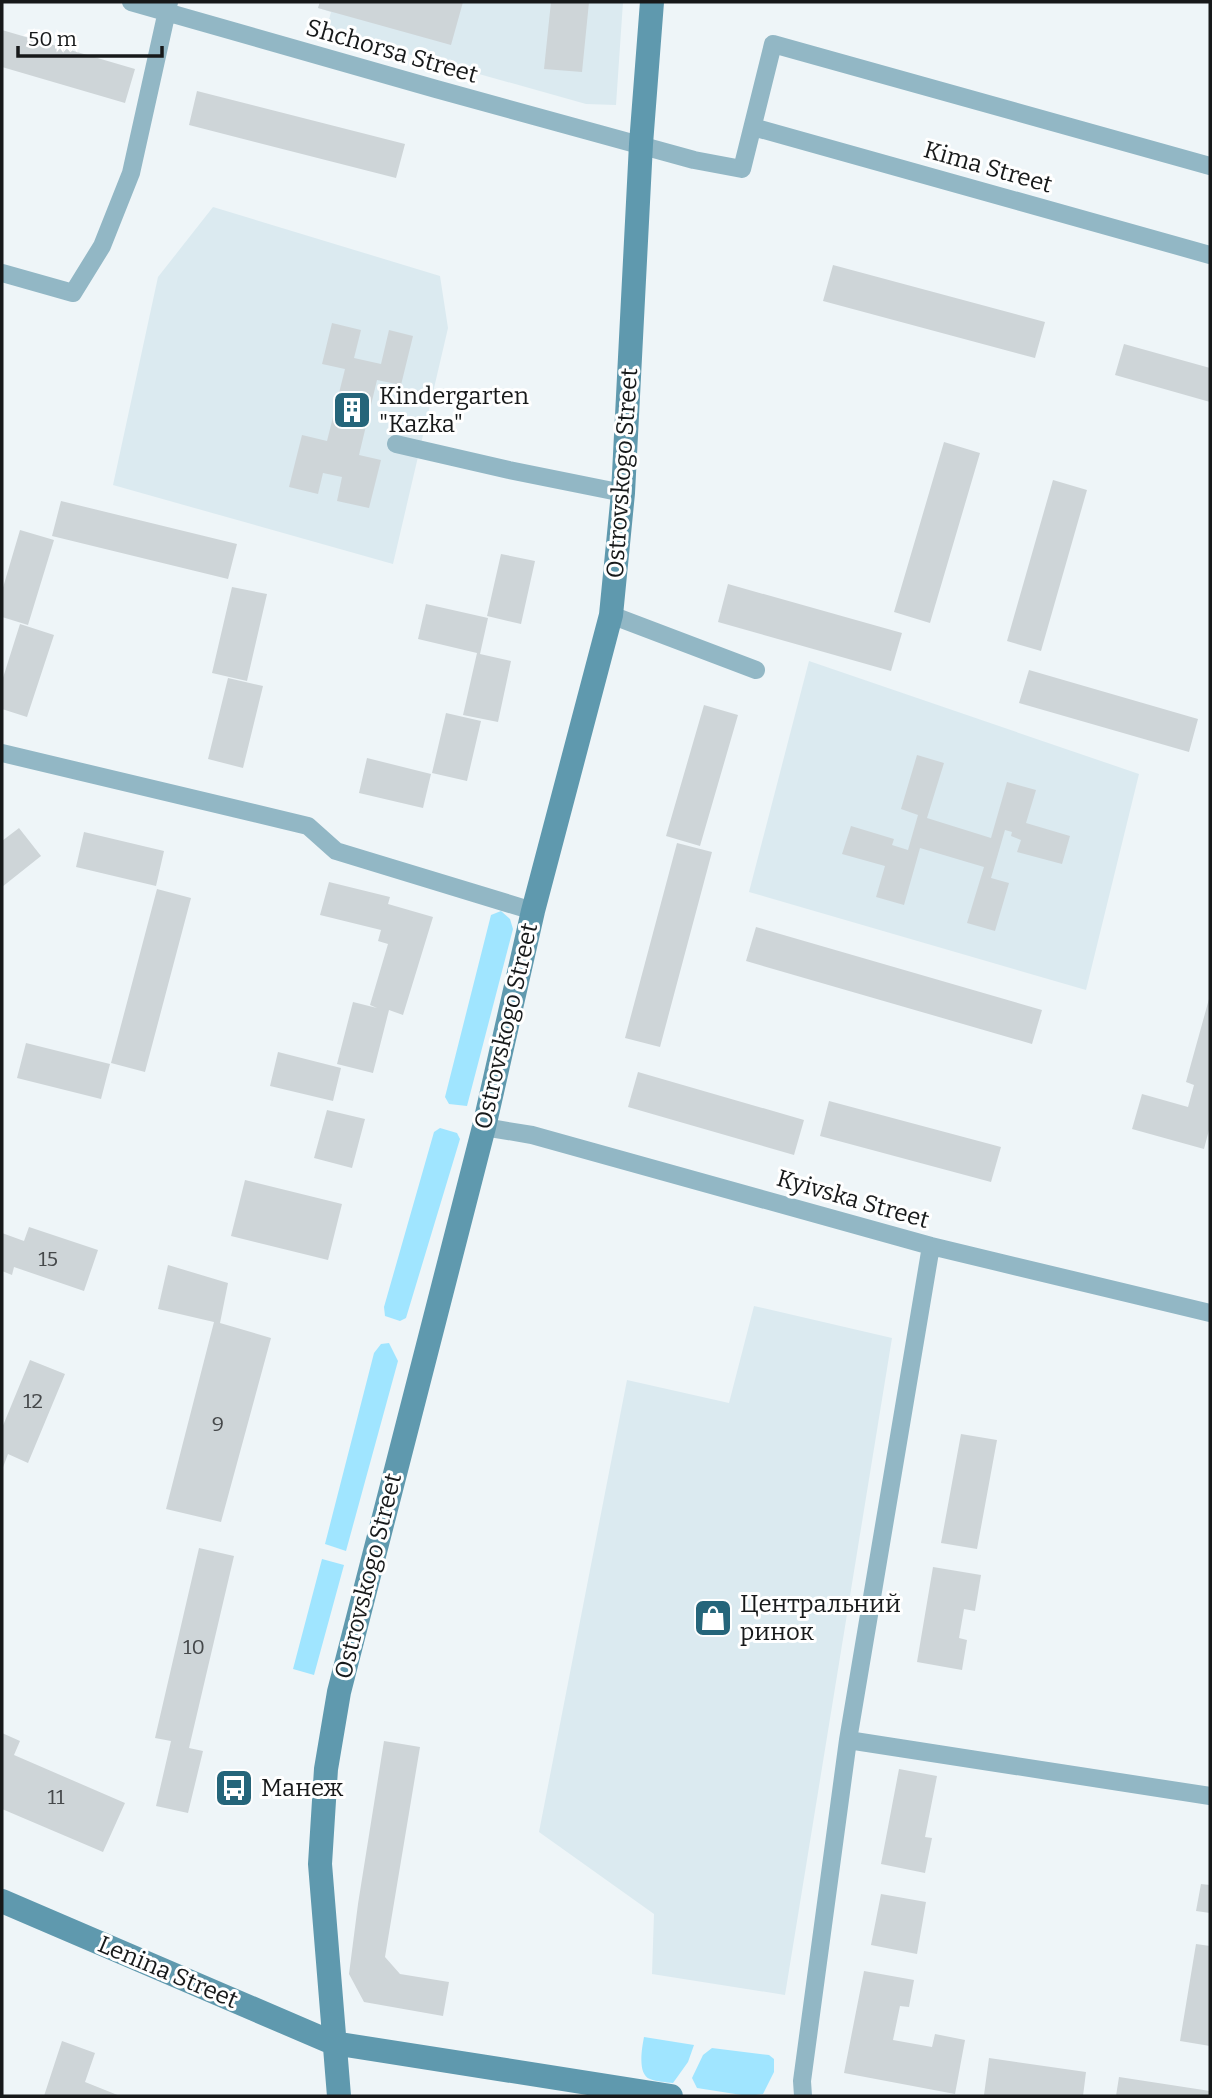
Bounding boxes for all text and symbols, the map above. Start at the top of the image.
street label: Shchorsa Street [303,13,481,89]
scale bar [18,14,161,58]
text: 50 m [28,26,77,52]
street label: Kima Street [921,135,1056,199]
street label: Ostrovskogo Street [601,367,643,579]
place label: Kindergarten "Kazka" [379,382,529,438]
building icon: Kindergarten "Kazka" [331,389,373,431]
street label: Ostrovskogo Street [469,920,543,1132]
street label: Kyivska Street [774,1164,933,1234]
house number: 15 [38,1246,58,1272]
house number: 12 [23,1388,43,1414]
house number: 9 [212,1411,224,1437]
street label: Ostrovskogo Street [329,1470,407,1682]
place label: Центральний ринок [740,1590,901,1646]
shop icon: Центральний ринок [692,1597,734,1639]
house number: 10 [183,1634,205,1660]
bus stop icon: Манеж [213,1767,255,1809]
place label: Манеж [261,1774,344,1802]
house number: 11 [47,1784,65,1810]
street label: Lenina Street [94,1930,242,2014]

